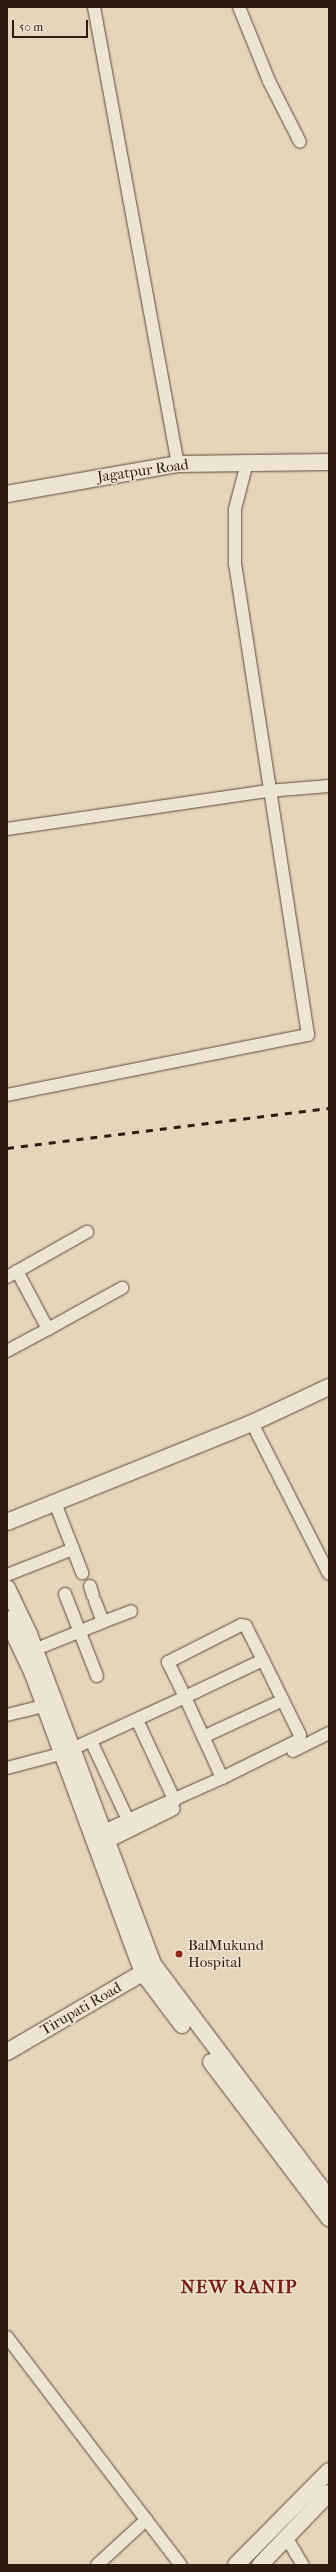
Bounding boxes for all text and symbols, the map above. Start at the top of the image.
scale bar [14,12,90,38]
text: 50 m [19,20,43,34]
street label: Jagatpur Road [96,456,190,486]
place label: BalMukund Hospital [188,1936,264,1971]
marker: BalMukund Hospital [173,1948,185,1960]
street label: Tirupati Road [37,1979,125,2039]
district label: NEW RANIP [180,2277,298,2299]

